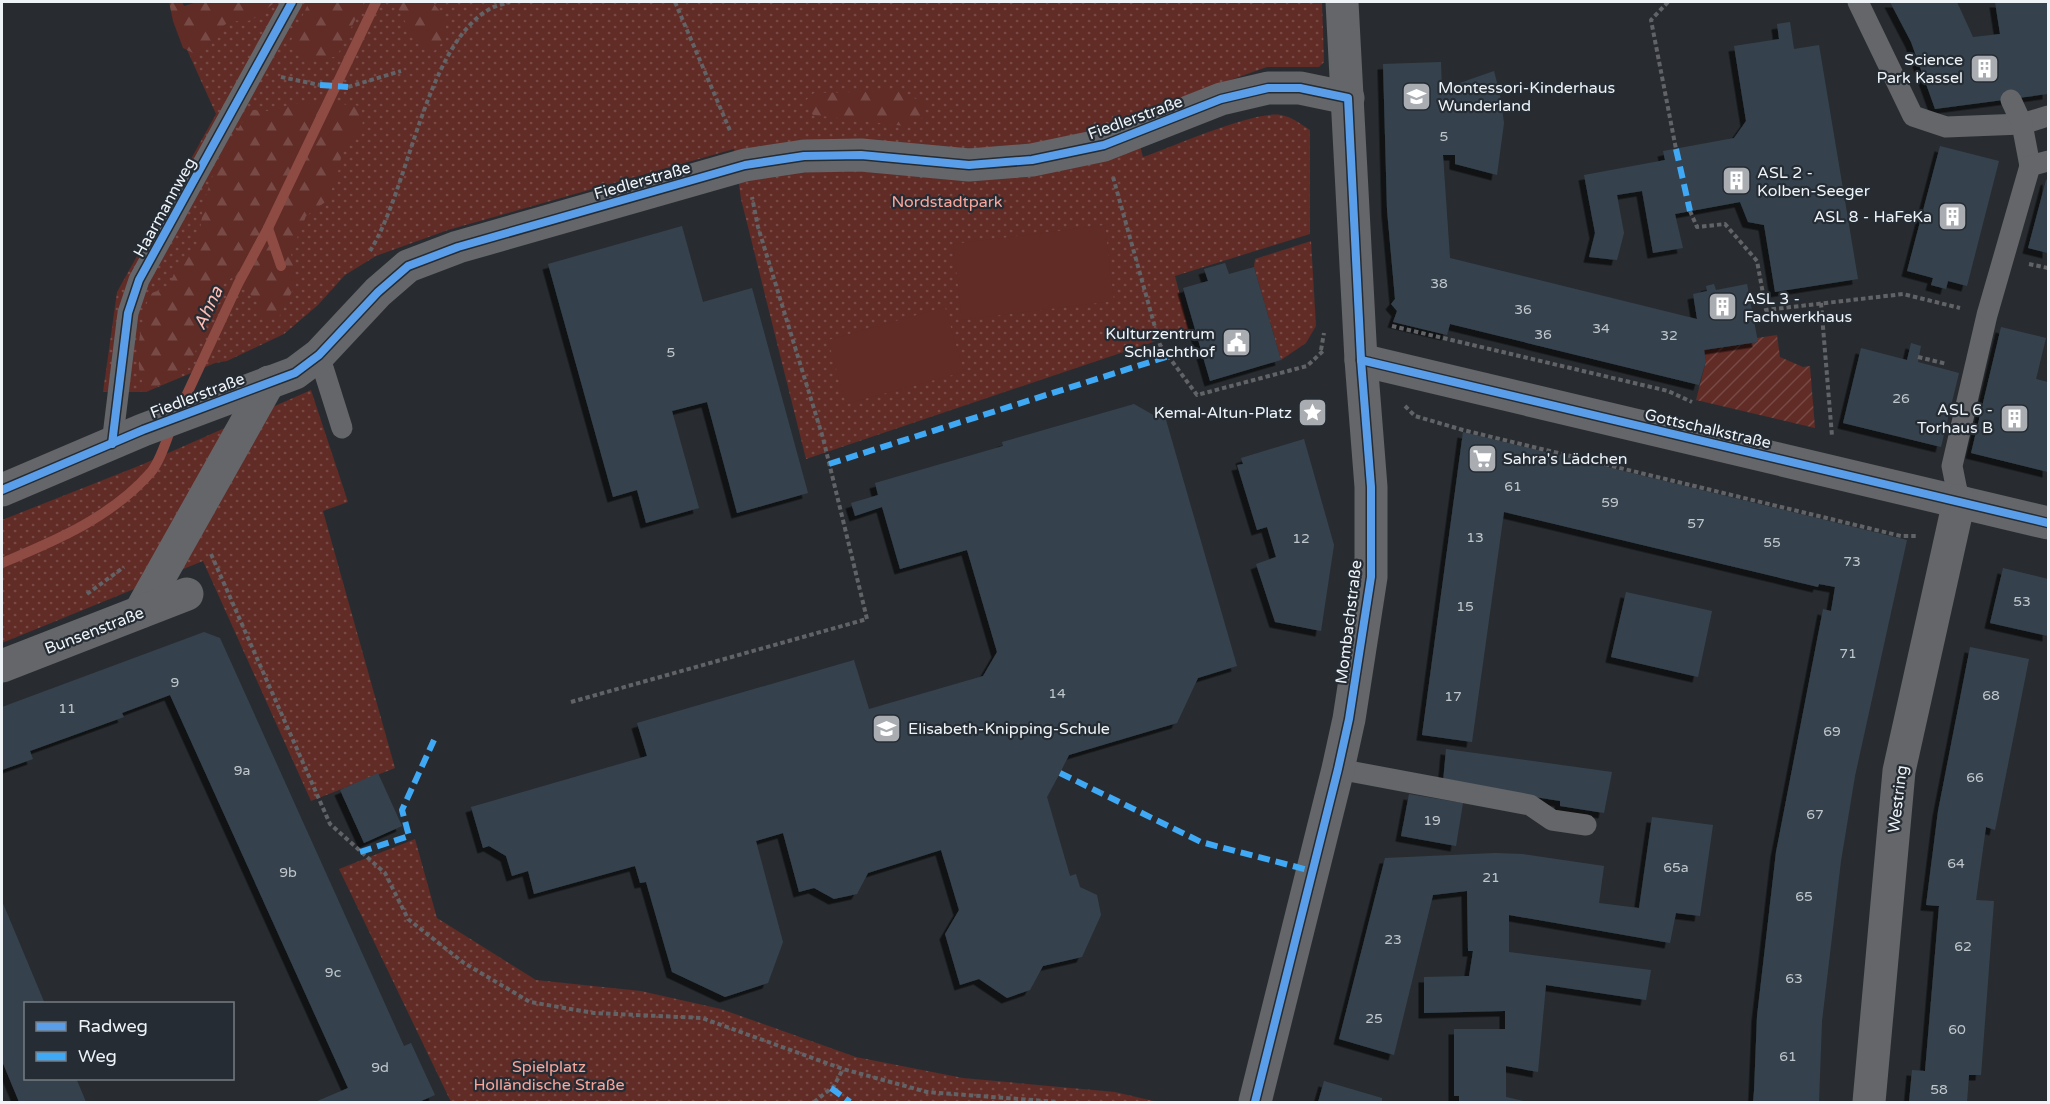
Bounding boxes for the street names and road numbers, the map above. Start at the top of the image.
street label: Fiedlerstraße [1085,92,1186,144]
street label: Haarmannweg [129,154,201,261]
street label: Fiedlerstraße [592,158,693,204]
street label: Fiedlerstraße [147,369,247,423]
street label: Gottschalkstraße [1643,405,1773,453]
street label: Mombachstraße [1331,559,1367,685]
street label: Bunsenstraße [42,603,147,659]
street label: Westring [1884,764,1912,834]

